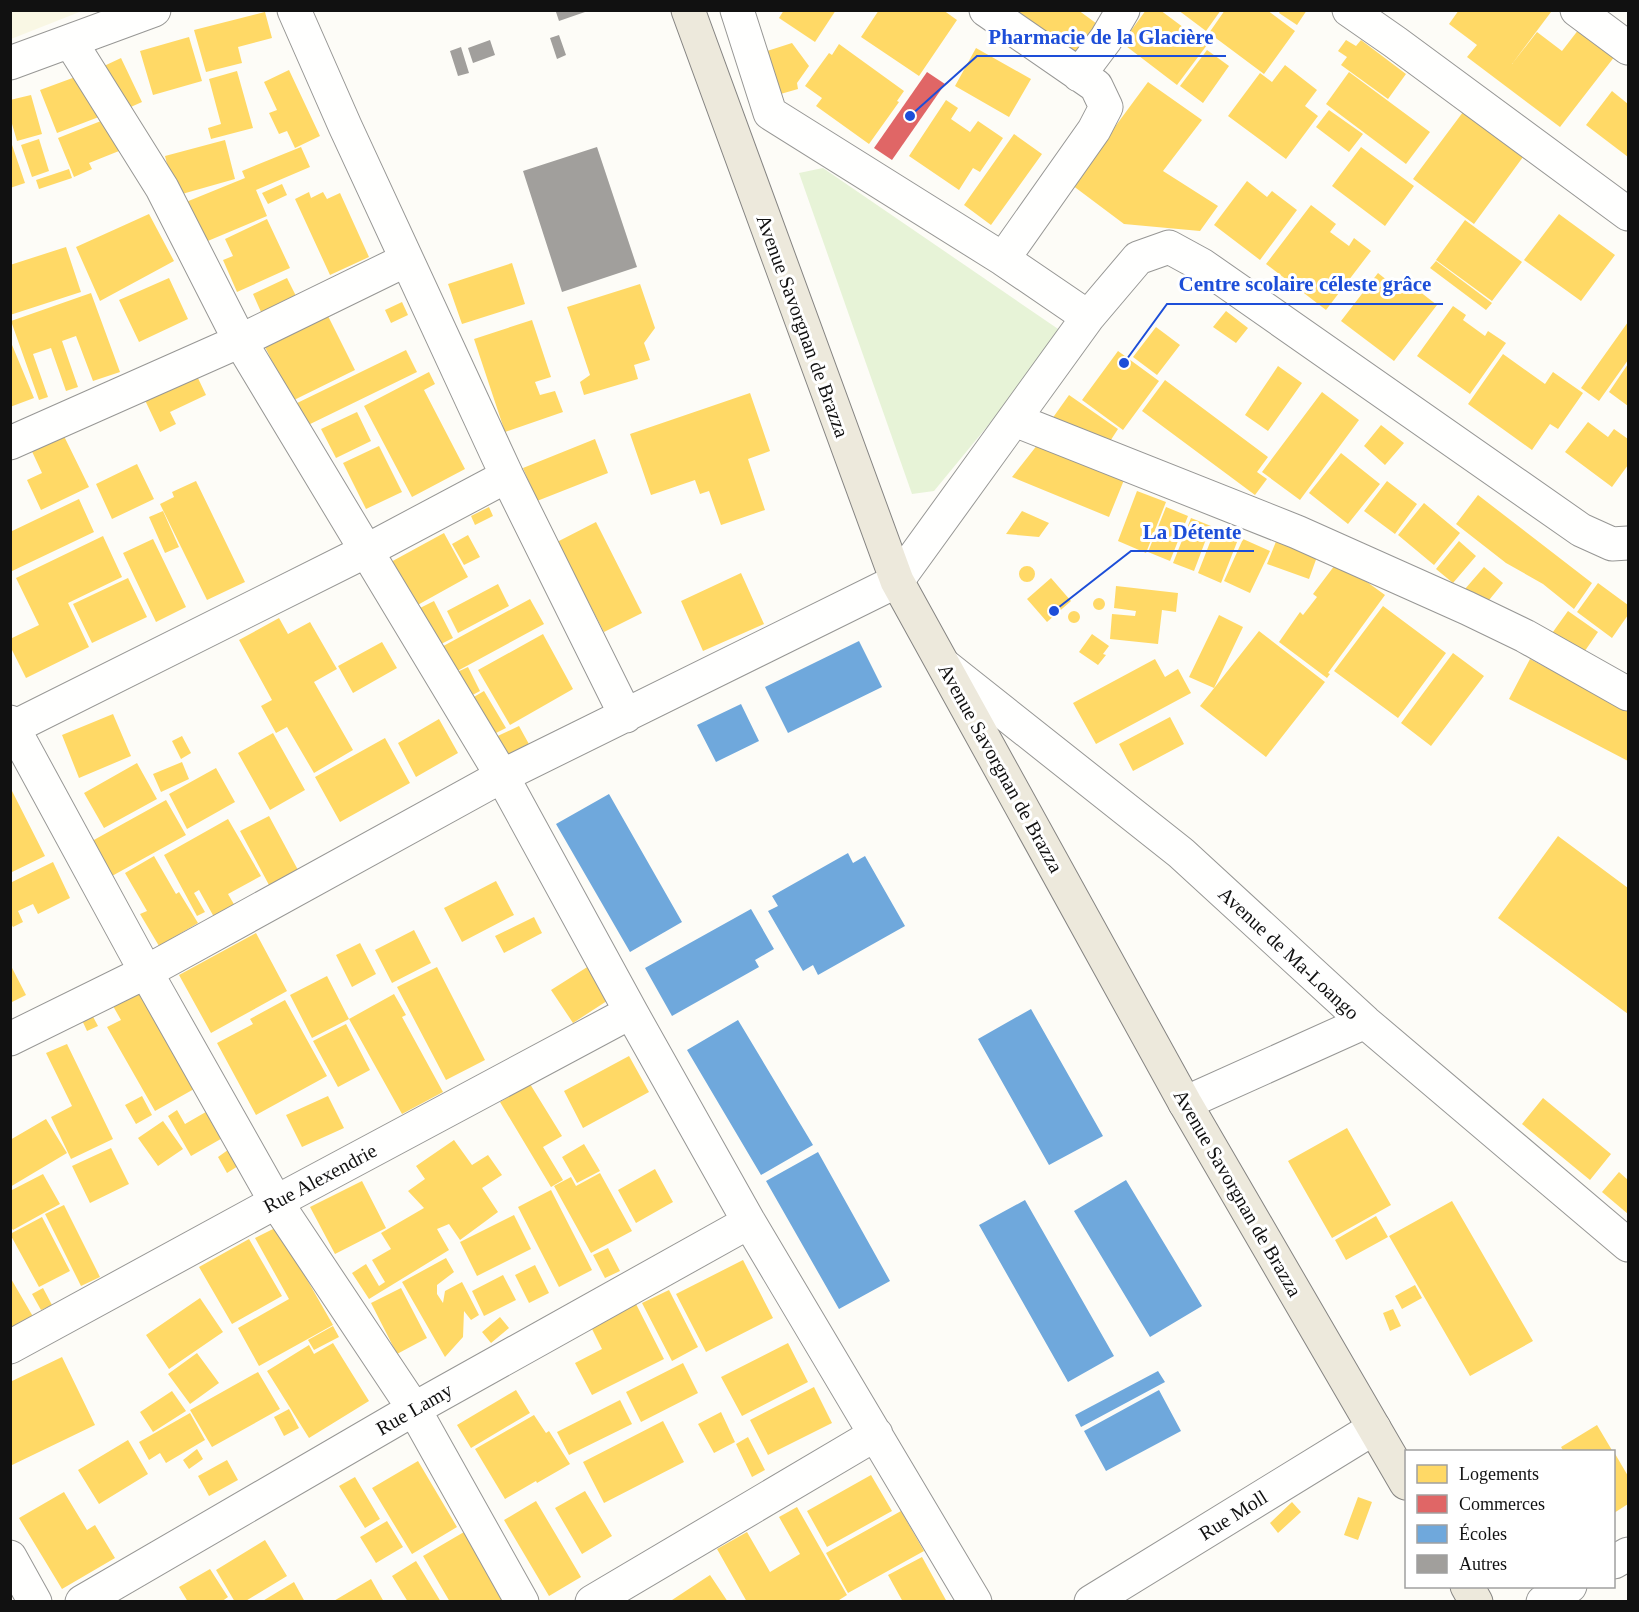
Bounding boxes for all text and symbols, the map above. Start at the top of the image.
callout: Pharmacie de la Glacière [977,17,1226,56]
text: Pharmacie de la Glacière [988,25,1214,49]
street label: Avenue Savorgnan de Brazza [751,212,854,441]
callout: Centre scolaire céleste grâce [1167,265,1443,304]
text: Centre scolaire céleste grâce [1179,272,1431,296]
callout: La Détente [1131,512,1254,551]
text: La Détente [1143,520,1241,544]
street label: Avenue Savorgnan de Brazza [933,660,1068,877]
street label: Avenue de Ma-Loango [1214,882,1364,1025]
street label: Avenue Savorgnan de Brazza [1169,1086,1306,1301]
street label: Rue Alexendrie [260,1139,380,1217]
street label: Rue Lamy [372,1379,456,1440]
legend [1405,1450,1615,1588]
text: Logements [1459,1464,1539,1484]
street label: Rue Moll [1195,1485,1271,1544]
text: Commerces [1459,1494,1545,1514]
text: Écoles [1459,1523,1507,1544]
text: Autres [1459,1554,1507,1574]

